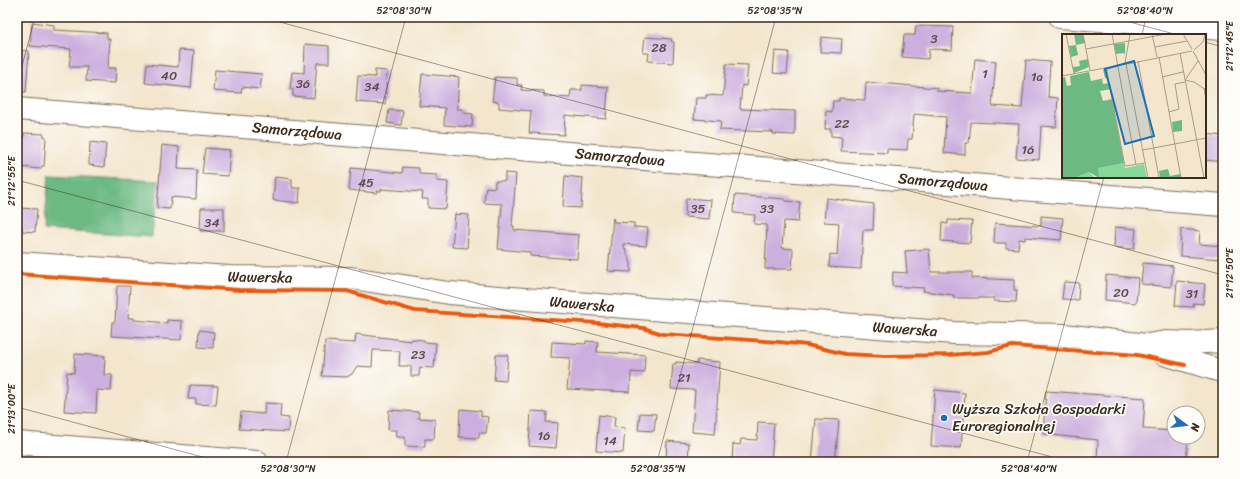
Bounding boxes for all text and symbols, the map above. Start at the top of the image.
text: 52°08'30"N [376,2,432,20]
text: 52°08'35"N [748,2,803,20]
text: 52°08'40"N [1117,2,1173,20]
text: 21°12'45"E [1221,19,1239,71]
house number: 3 [930,27,938,50]
inset map [1062,34,1206,178]
house number: 28 [651,36,667,59]
house number: 1 [982,62,988,85]
house number: 40 [161,64,177,87]
house number: 1a [1031,65,1044,88]
house number: 36 [296,72,310,95]
house number: 34 [364,75,380,98]
house number: 22 [834,112,850,135]
street label: Samorządowa [251,114,343,148]
house number: 16 [1022,138,1034,161]
street label: Samorządowa [574,140,666,174]
text: 21°12'55"E [3,155,21,206]
street label: Samorządowa [897,165,989,199]
house number: 45 [358,171,374,194]
house number: 35 [690,197,706,220]
house number: 33 [760,197,774,220]
house number: 34 [204,211,220,234]
text: 21°12'50"E [1221,246,1239,298]
street label: Wawerska [227,263,293,291]
house number: 20 [1113,281,1129,304]
house number: 31 [1186,282,1199,305]
street label: Wawerska [549,288,616,320]
street label: Wawerska [872,314,939,344]
house number: 23 [411,343,425,366]
house number: 21 [677,366,691,389]
text: 21°13'00"E [3,382,21,434]
place label: Wyższa Szkoła Gospodarki Euroregionalnej [952,396,1126,439]
north arrow [1166,405,1206,445]
marker: Wyższa Szkoła Gospodarki Euroregionalnej [939,413,949,423]
text: N [1185,420,1206,434]
house number: 16 [538,424,550,447]
house number: 14 [603,429,617,452]
text: 52°08'30"N [260,460,316,478]
text: 52°08'35"N [631,460,686,478]
text: 52°08'40"N [1001,460,1057,478]

